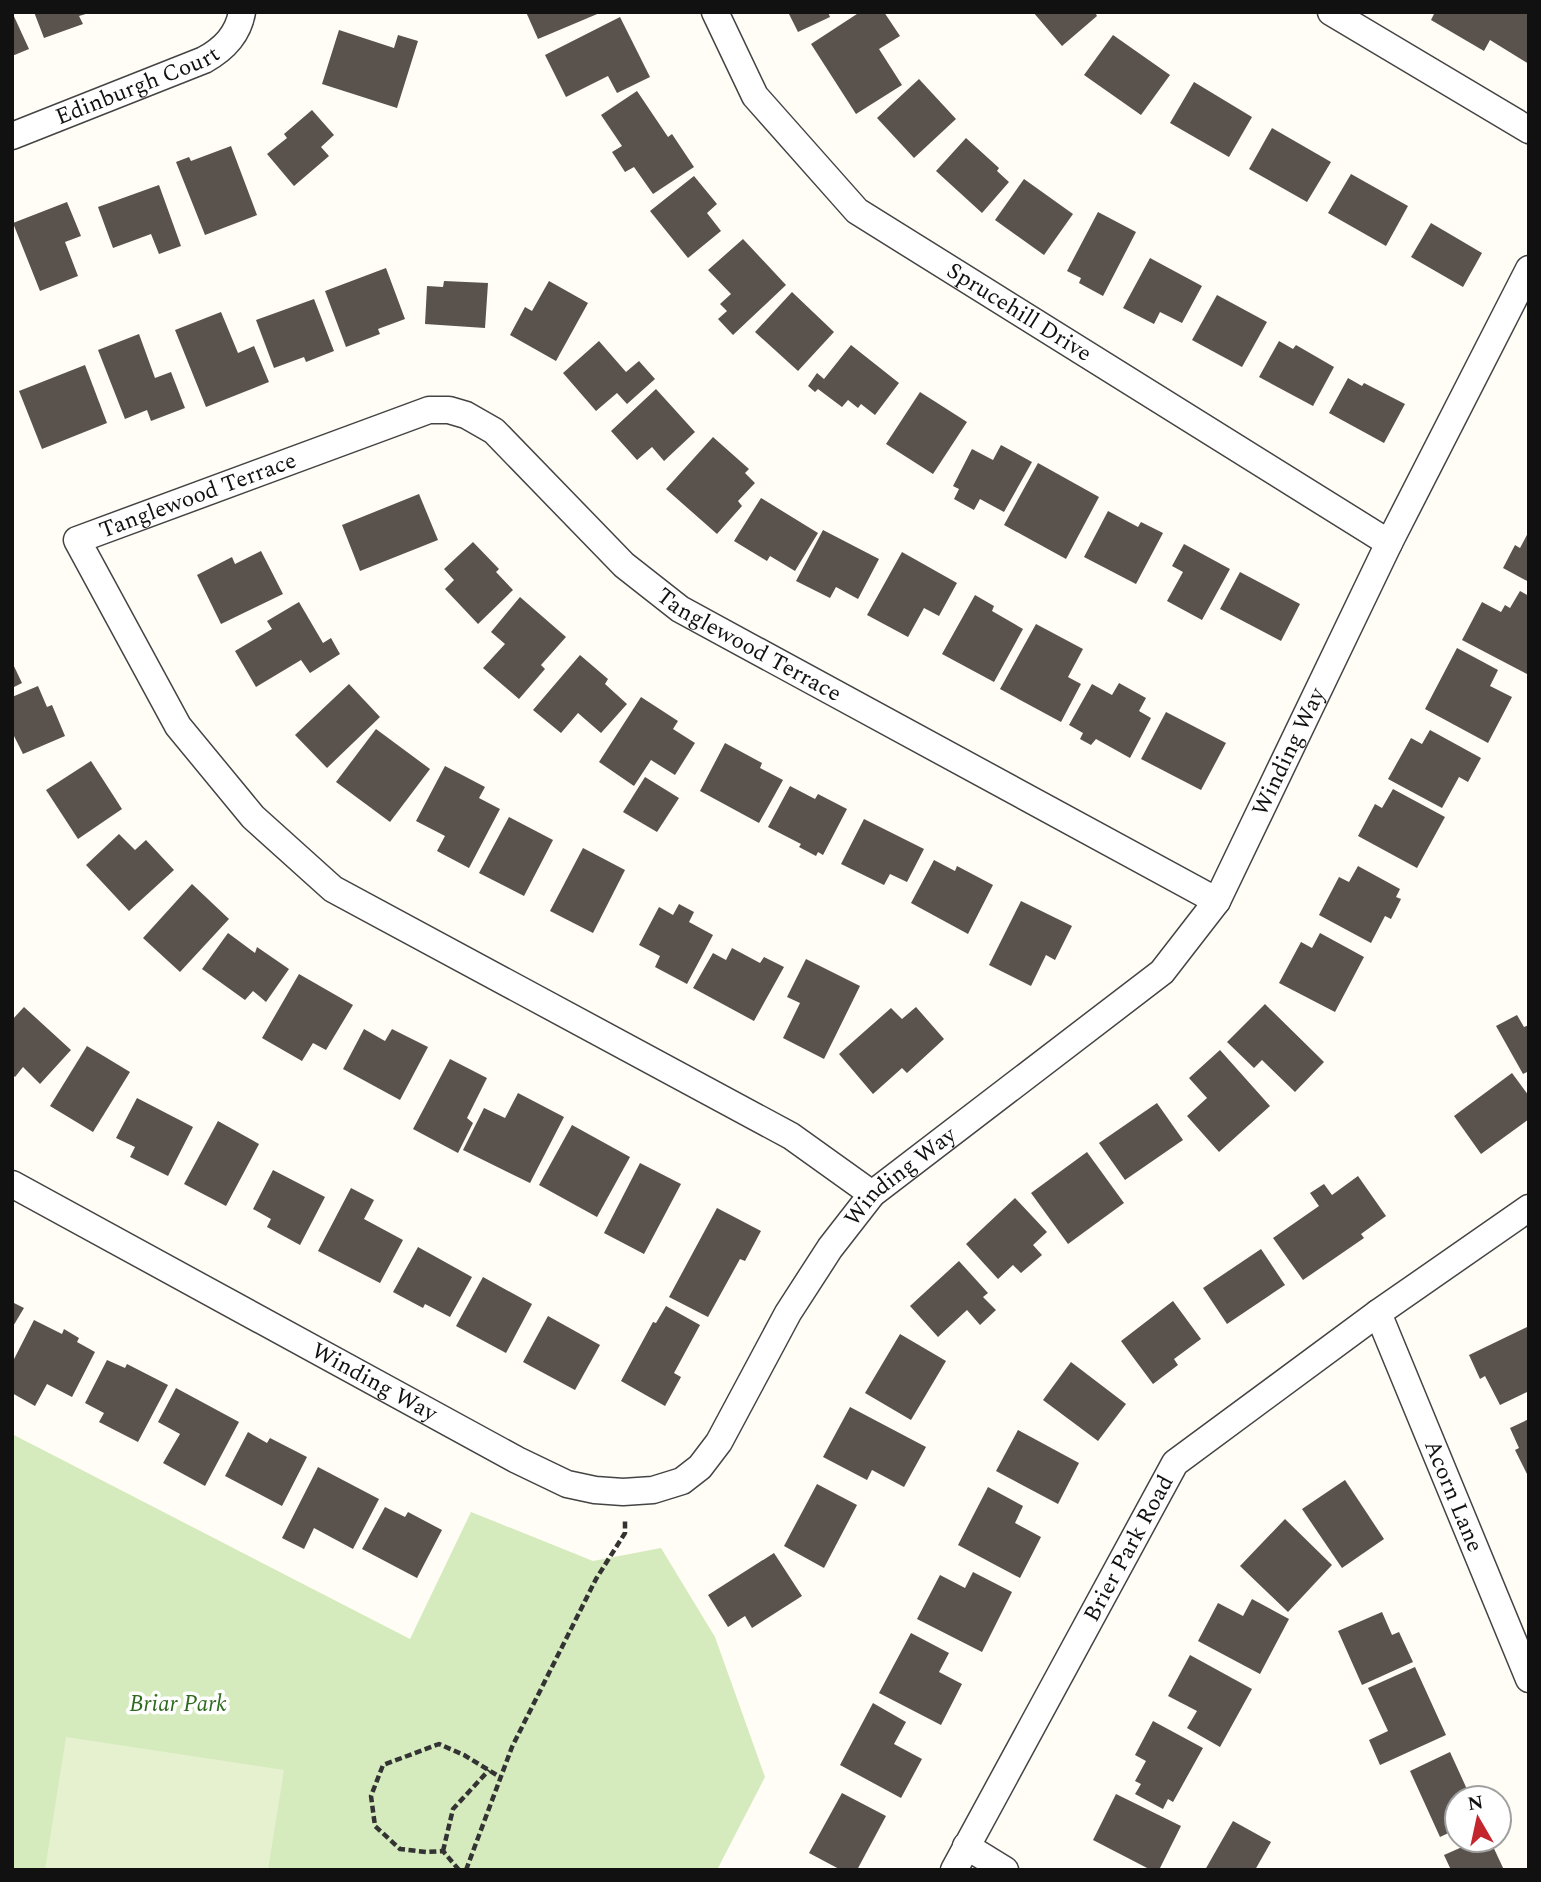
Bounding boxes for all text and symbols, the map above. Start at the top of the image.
street label: Edinburgh Court [50,37,227,135]
street label: Sprucehill Drive [940,254,1099,371]
street label: Tanglewood Terrace [94,443,301,548]
street label: Tanglewood Terrace [649,579,848,711]
street label: Winding Way [1243,681,1335,822]
street label: Winding Way [836,1117,964,1234]
street label: Winding Way [305,1333,445,1431]
street label: Acorn Lane [1415,1434,1492,1558]
street label: Brier Park Road [1074,1468,1183,1628]
park label: Briar Park [129,1687,227,1722]
north arrow [1443,1784,1513,1854]
text: N [1466,1788,1486,1819]

